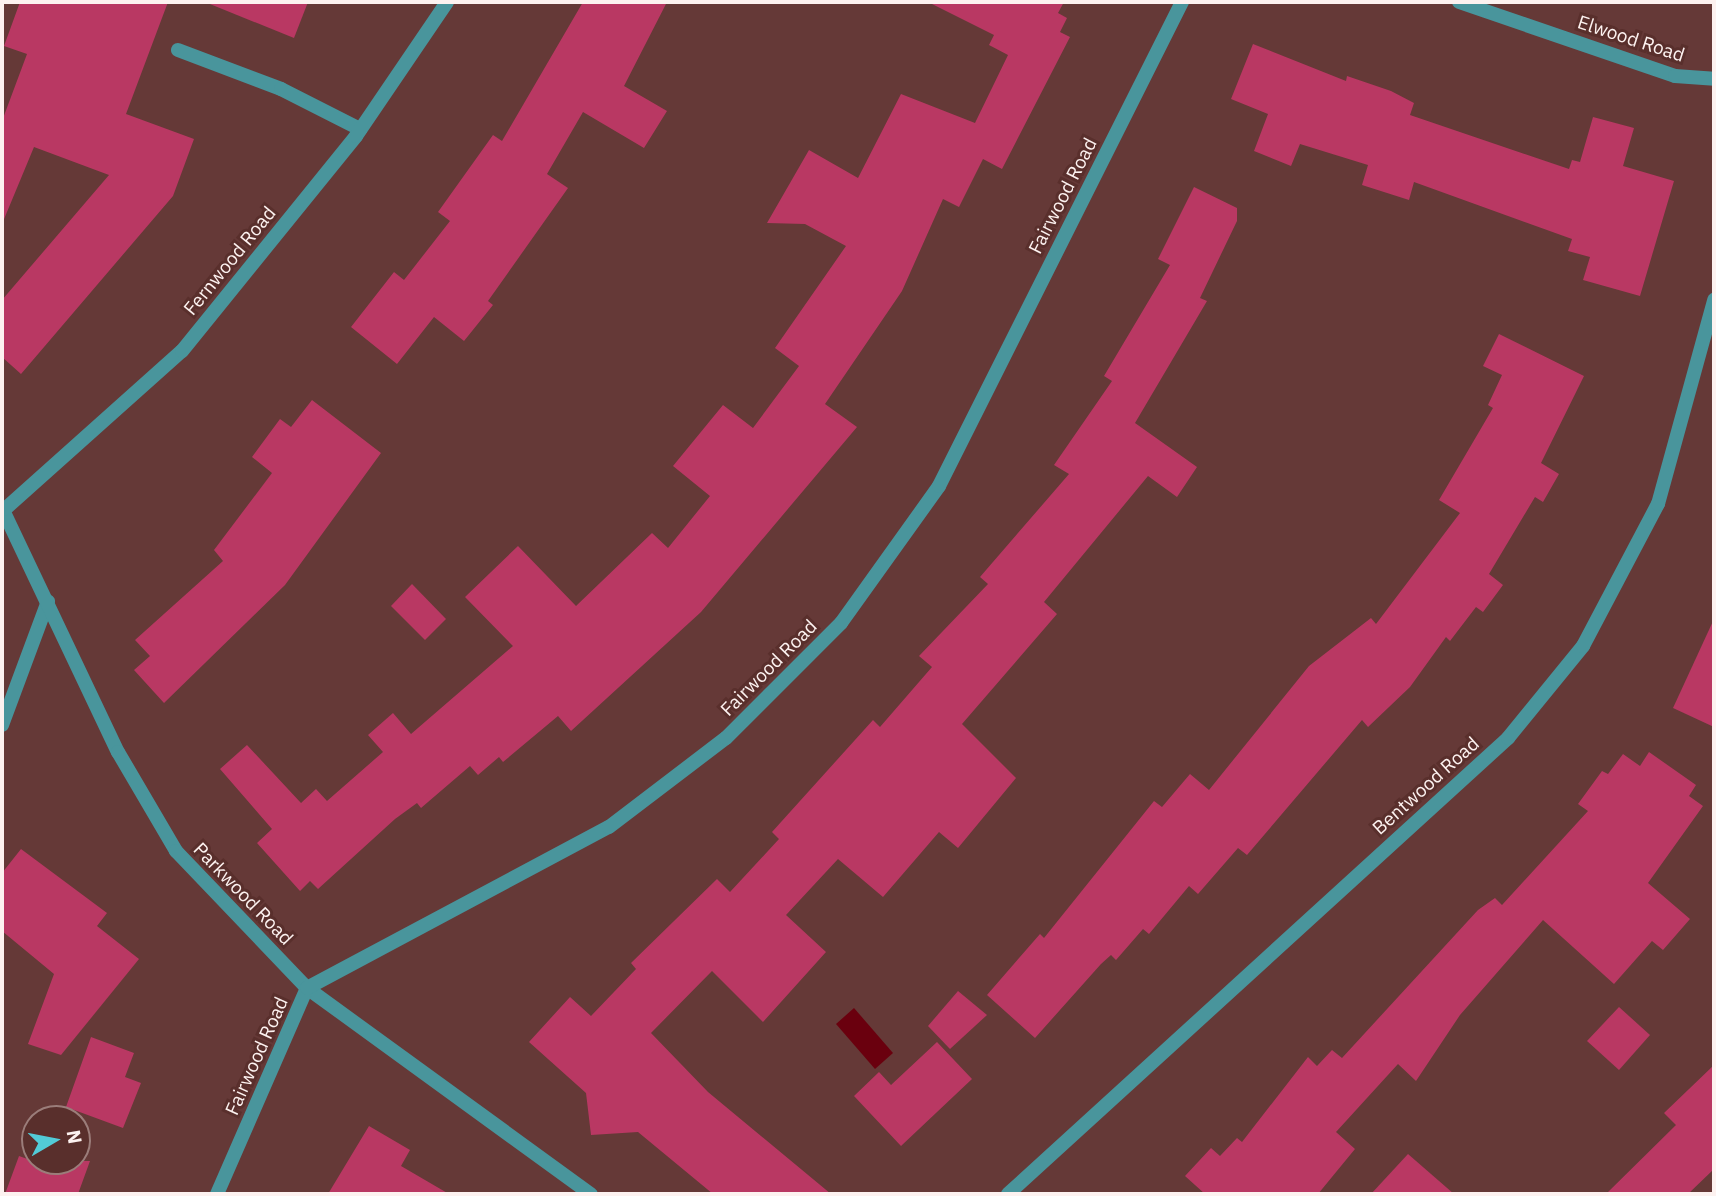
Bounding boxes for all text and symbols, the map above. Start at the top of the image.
street label: Elwood Road [1575,11,1687,67]
street label: Fairwood Road [1024,134,1102,258]
street label: Fernwood Road [179,202,281,320]
street label: Fairwood Road [716,615,822,721]
street label: Bentwood Road [1368,732,1484,840]
street label: Parkwood Road [188,838,298,950]
street label: Fairwood Road [221,993,293,1119]
north arrow [21,1105,91,1175]
text: N [62,1128,88,1146]

